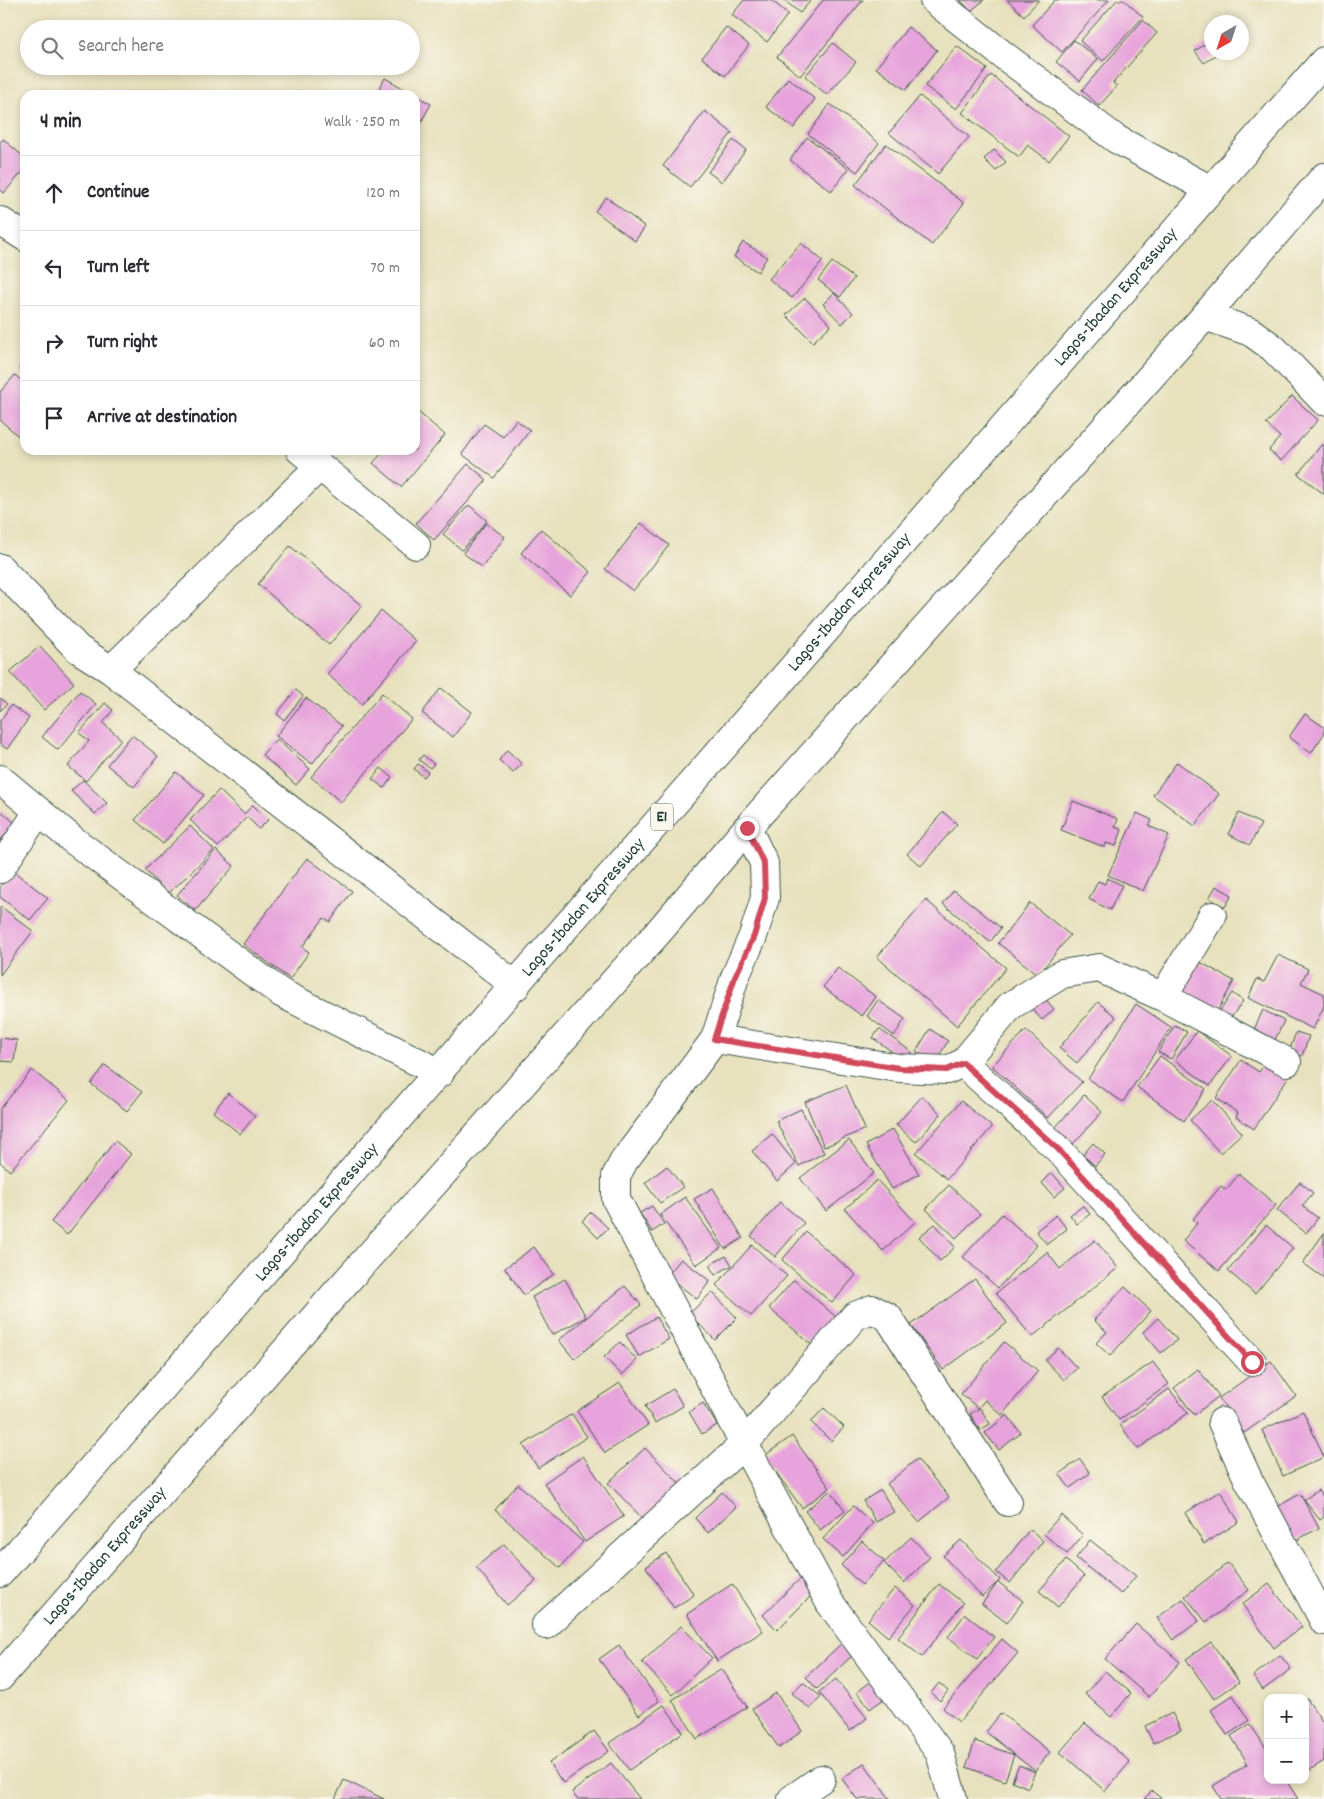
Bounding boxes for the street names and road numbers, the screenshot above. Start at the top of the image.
street label: Lagos-Ibadan Expressway [1049,222,1185,372]
street label: Lagos-Ibadan Expressway [782,527,918,678]
road number: E1 [651,804,673,830]
street label: Lagos-Ibadan Expressway [516,832,652,983]
street label: Lagos-Ibadan Expressway [250,1137,385,1288]
street label: Lagos-Ibadan Expressway [38,1481,173,1631]

